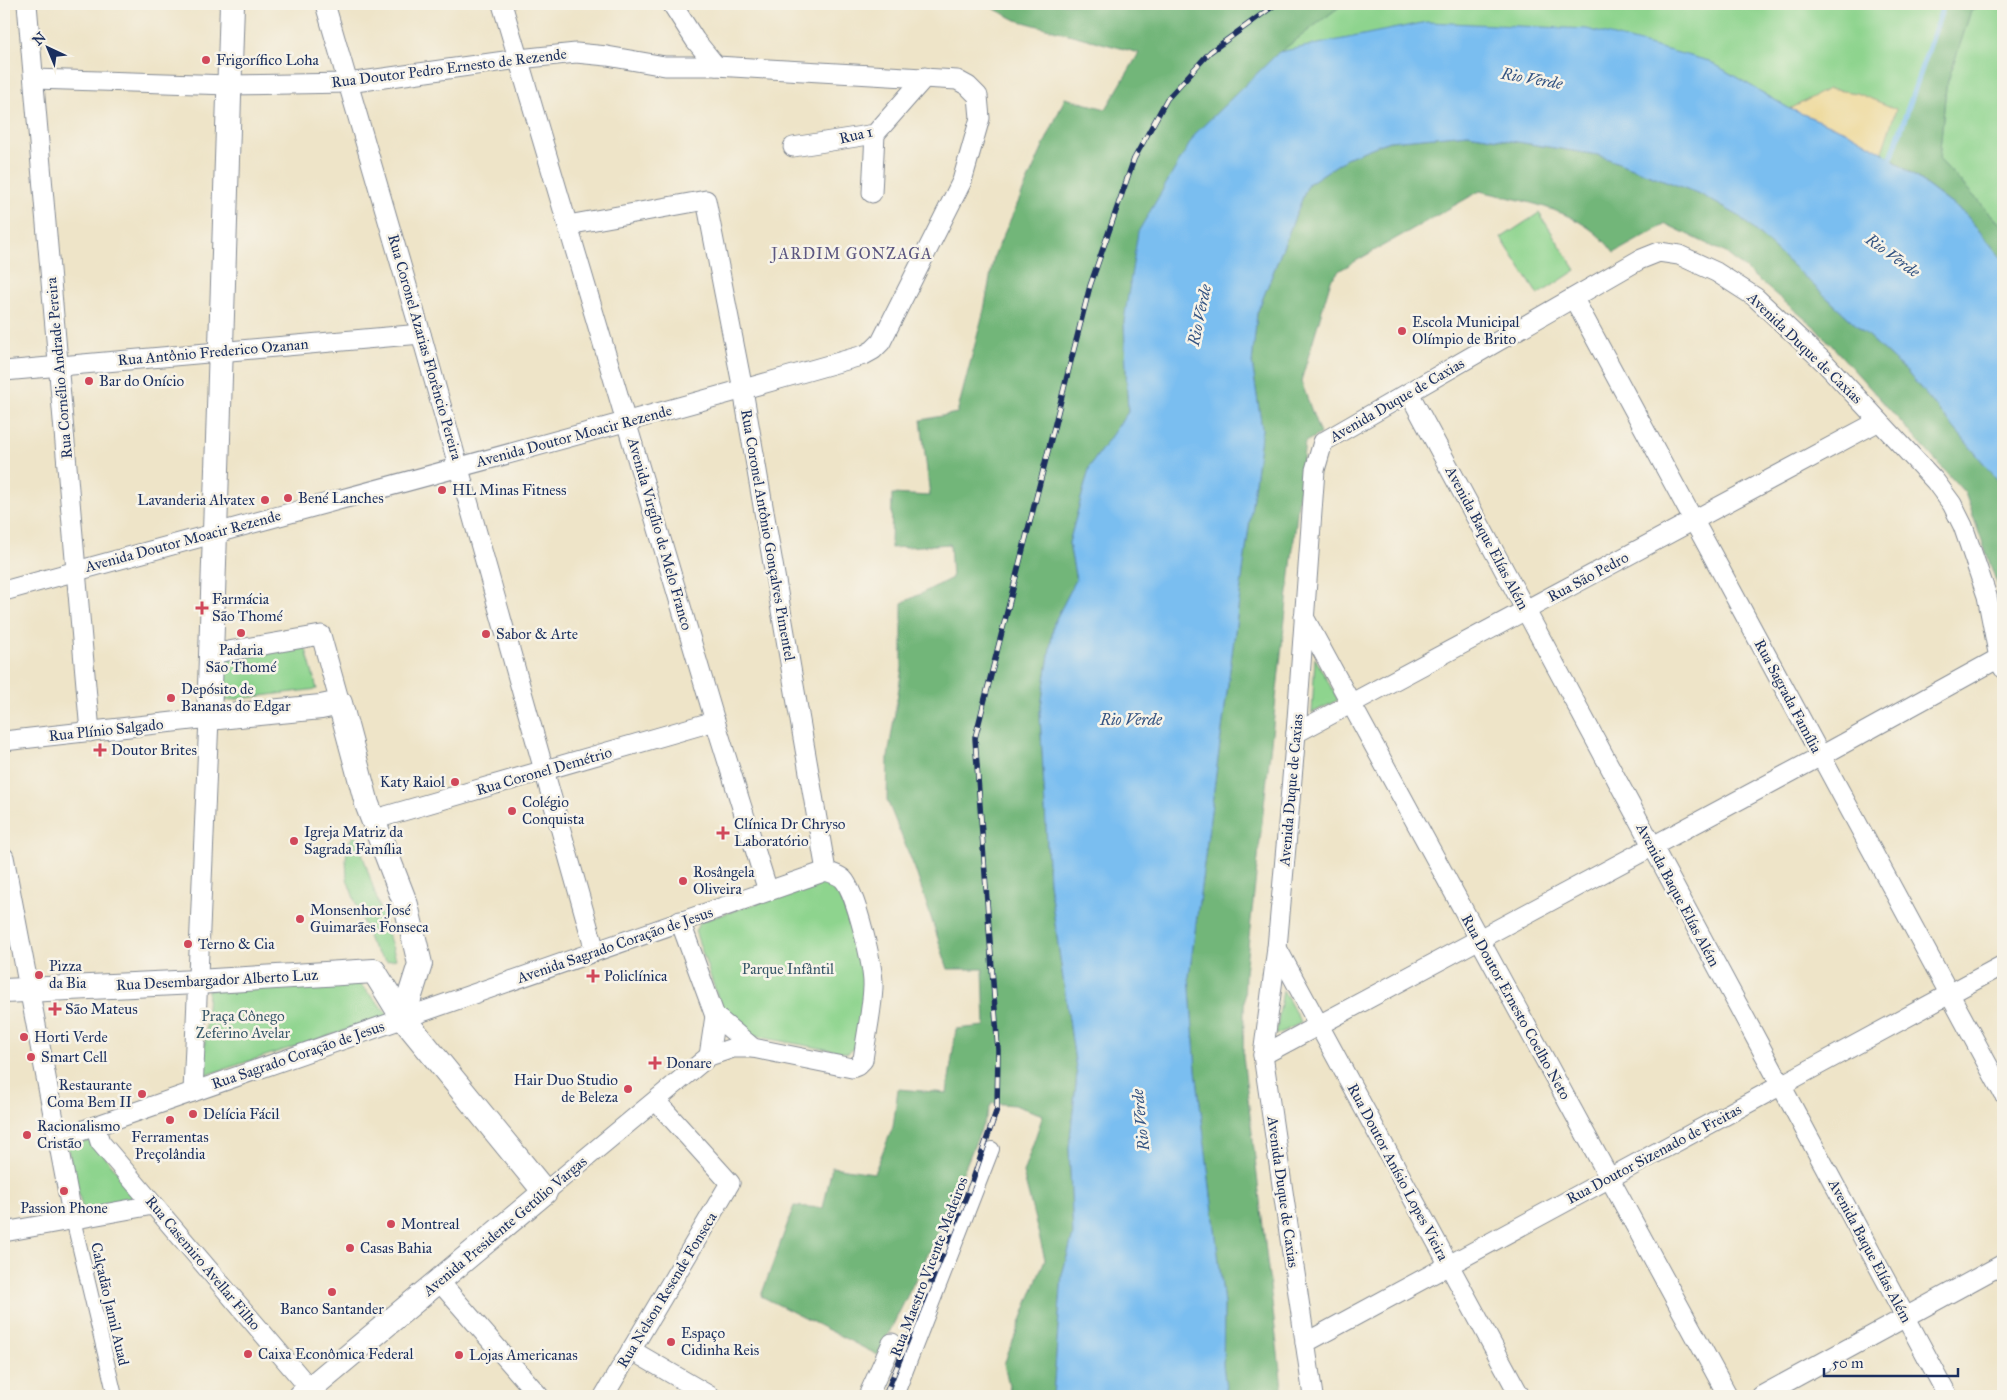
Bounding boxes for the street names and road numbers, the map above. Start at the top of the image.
street label: Rua Doutor Pedro Ernesto de Rezende [330,45,568,91]
street label: Rua 1 [837,122,875,148]
street label: Rua Coronel Azarias Florêncio Pereira [384,232,466,462]
street label: Rua Cornélio Andrade Pereira [42,276,76,459]
street label: Avenida Duque de Caxias [1742,288,1866,408]
street label: Rua Antônio Frederico Ozanan [117,335,309,369]
street label: Avenida Duque de Caxias [1326,354,1468,447]
street label: Avenida Doutor Moacir Rezende [473,401,674,471]
street label: Rua Coronel Antônio Gonçalves Pimentel [737,408,799,663]
street label: Avenida Virgílio de Melo Franco [624,435,696,633]
street label: Avenida Baque Elías Além [1440,462,1533,614]
street label: Avenida Doutor Moacir Rezende [82,506,283,576]
street label: Rua São Pedro [1544,548,1632,606]
street label: Rua Sagrada Família [1750,636,1826,756]
street label: Avenida Duque de Caxias [1275,713,1308,868]
street label: Rua Plínio Salgado [48,715,165,745]
street label: Rua Coronel Demétrio [474,743,614,799]
street label: Avenida Baque Elías Além [1631,819,1724,971]
street label: Avenida Sagrado Coração de Jesus [514,903,716,988]
street label: Rua Doutor Ernesto Coelho Neto [1458,911,1575,1103]
street label: Rua Desembargador Alberto Luz [115,966,319,994]
street label: Rua Sagrado Coração de Jesus [209,1017,387,1094]
street label: Rua Doutor Anísio Lopes Vieira [1344,1080,1453,1264]
street label: Rua Doutor Sizenado de Freitas [1563,1100,1745,1208]
street label: Avenida Duque de Caxias [1262,1114,1303,1269]
street label: Avenida Presidente Getúlio Vargas [419,1152,590,1300]
street label: Rua Maestro Vicente Medeiros [886,1174,972,1360]
street label: Avenida Baque Elías Além [1823,1175,1916,1327]
street label: Rua Casemiro Avellar Filho [142,1192,265,1334]
street label: Rua Nelson Resende Fonseca [613,1208,721,1371]
street label: Calçadão Jamil Auad [86,1241,133,1368]

